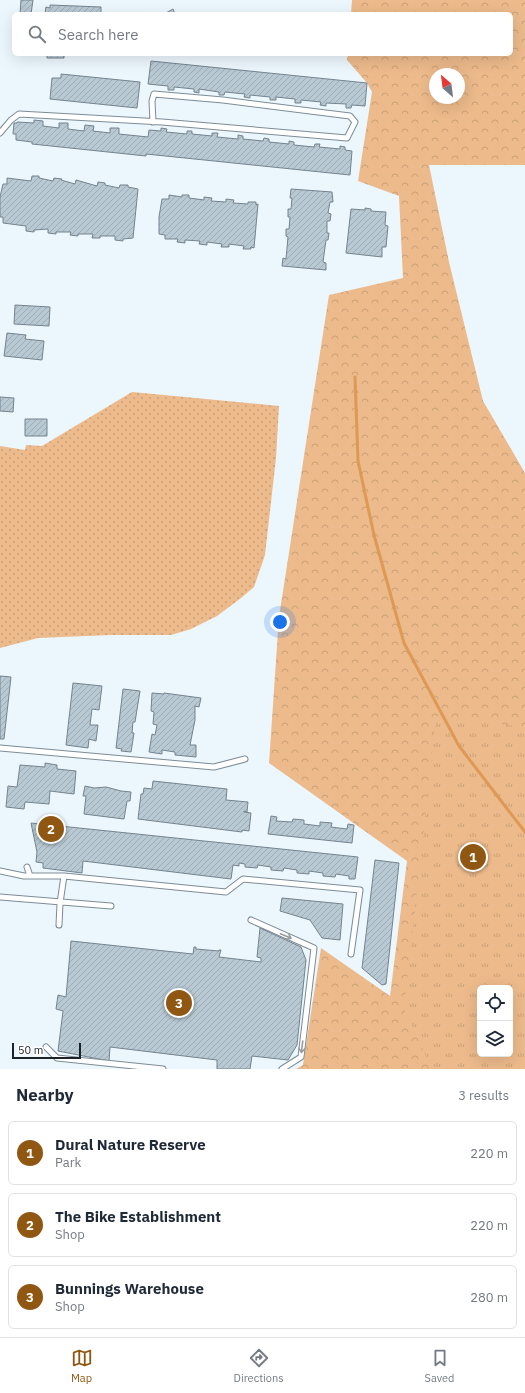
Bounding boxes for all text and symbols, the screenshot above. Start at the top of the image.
search box [12,12,513,56]
icon: search [26,23,48,45]
text: Search here [58,25,138,44]
north arrow [429,68,465,104]
your location [270,612,290,632]
pin: 2 [38,814,64,844]
pin: 1 [460,842,486,872]
one-way arrow [280,933,292,940]
map controls [477,985,513,1057]
button: locate [477,985,513,1021]
pin: 3 [166,988,192,1018]
button: layers [477,1021,513,1057]
one-way arrow [298,1040,306,1053]
scale bar [12,1041,81,1060]
text: 50 m [18,1043,43,1057]
text: Nearby [16,1084,74,1106]
text: 3 results [458,1087,509,1104]
text: Dural Nature Reserve [55,1135,206,1154]
text: 1 [26,1145,34,1162]
text: 220 m [470,1145,508,1162]
text: Park [55,1154,81,1171]
text: The Bike Establishment [55,1207,221,1226]
text: 2 [26,1217,34,1234]
text: 220 m [470,1217,508,1234]
text: Shop [55,1226,85,1243]
text: Bunnings Warehouse [55,1279,204,1298]
text: 3 [26,1289,34,1306]
text: 280 m [470,1289,508,1306]
text: Shop [55,1298,85,1315]
tab: Map [71,1347,93,1385]
tab: Directions [234,1347,284,1385]
tab: Saved [425,1347,454,1385]

